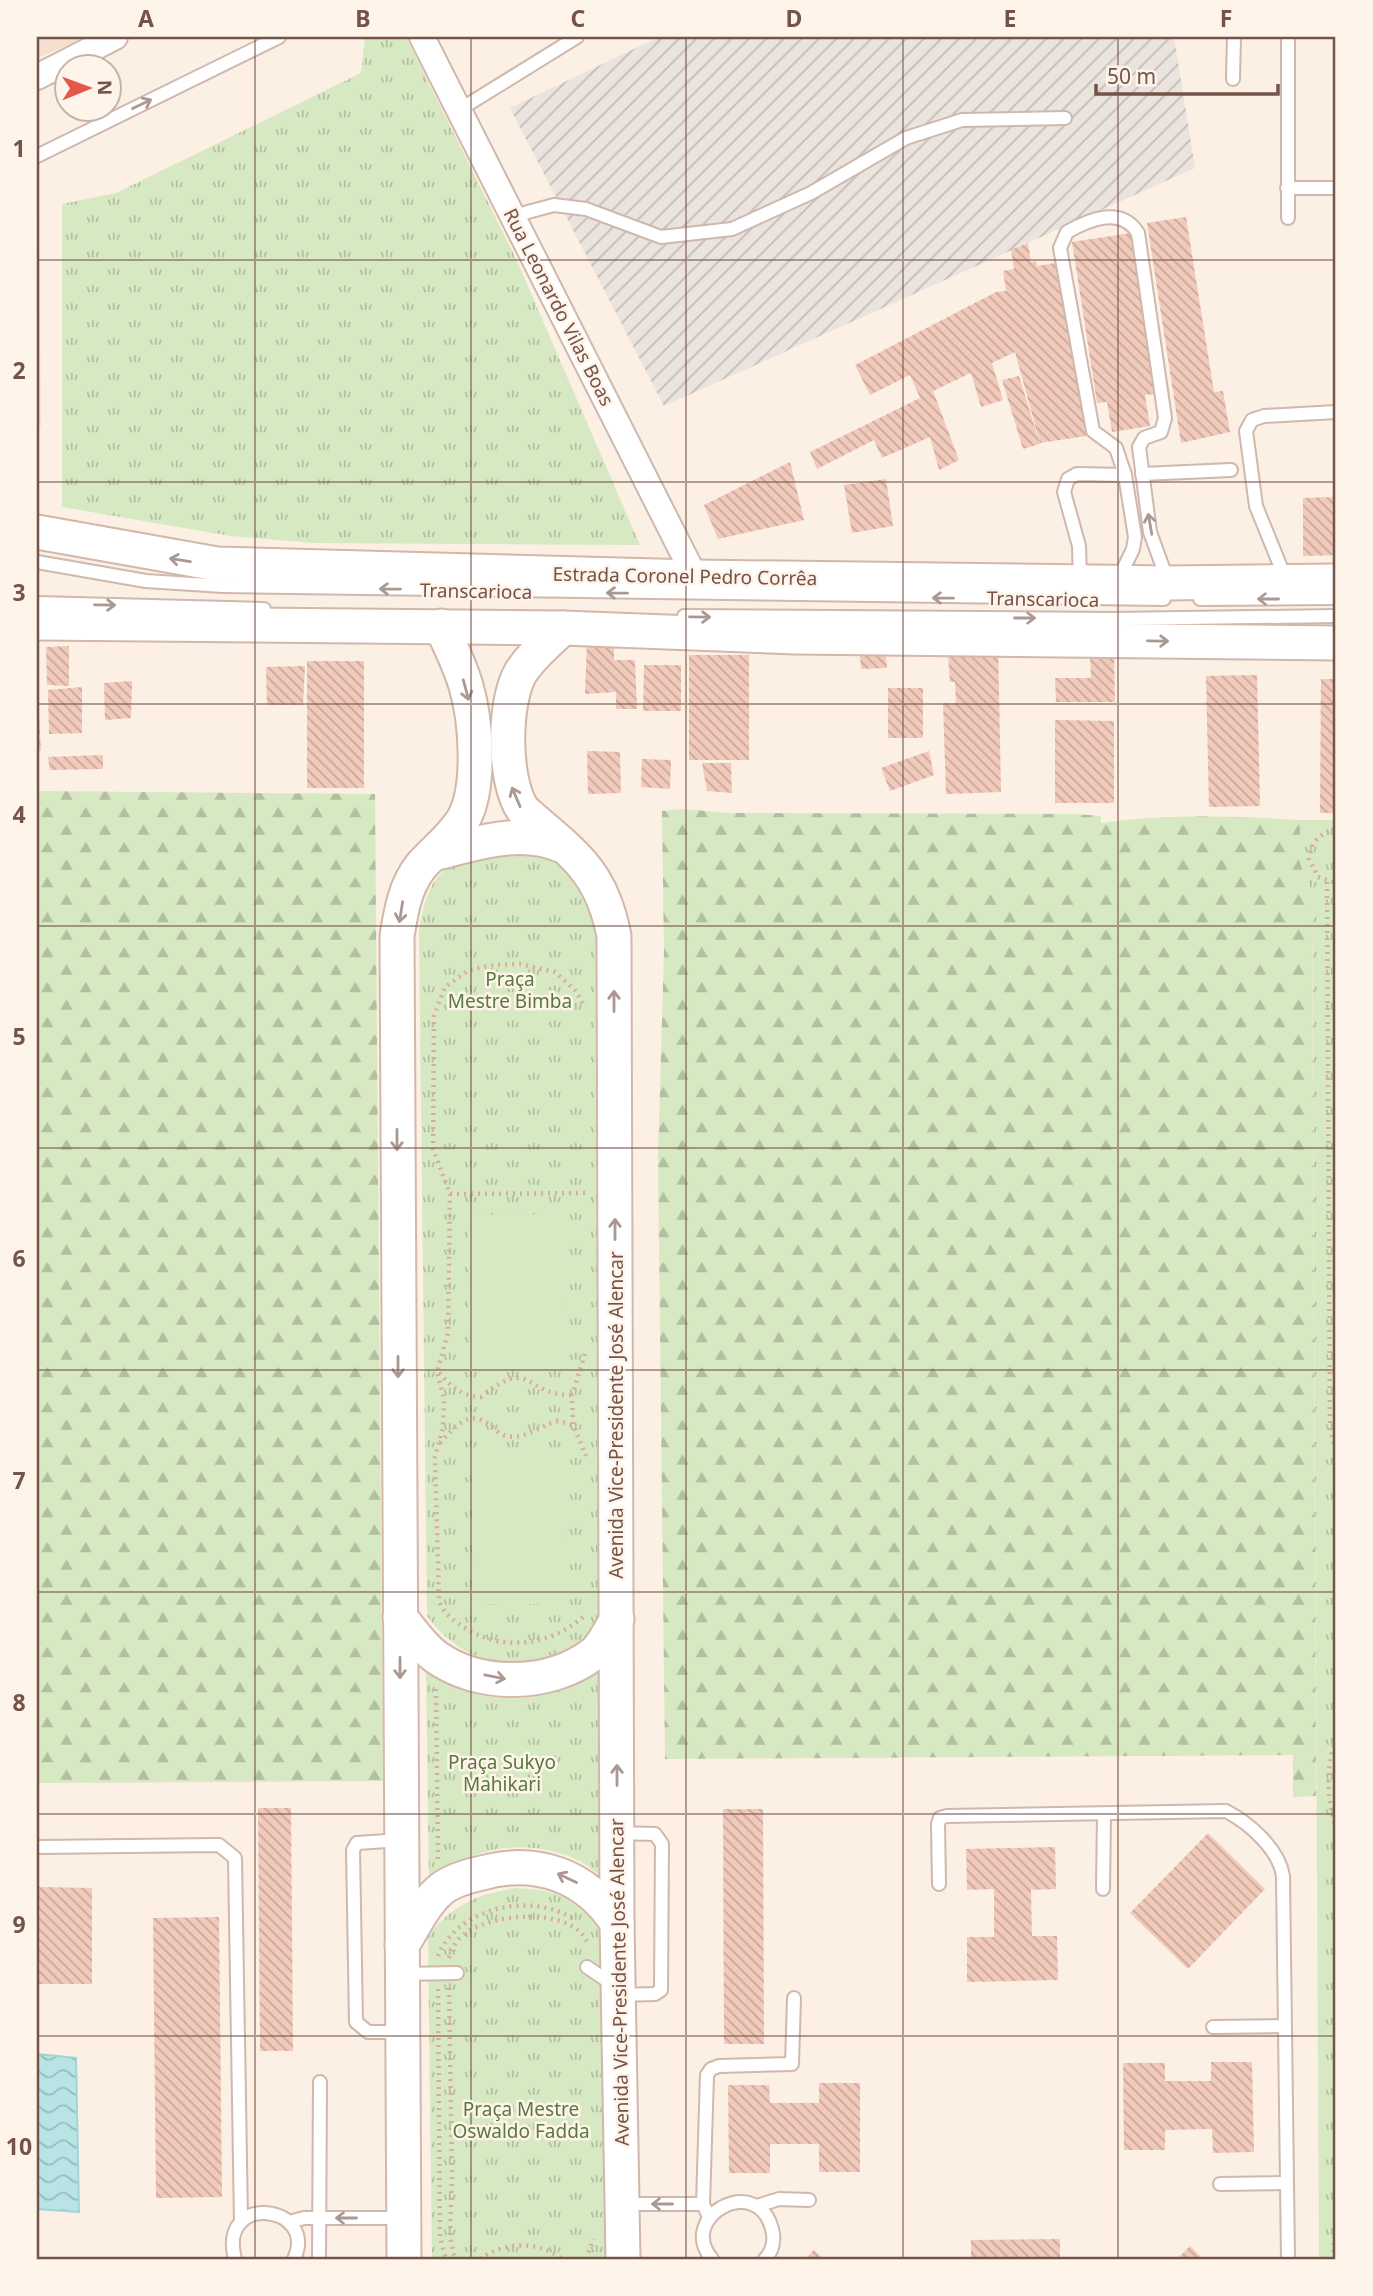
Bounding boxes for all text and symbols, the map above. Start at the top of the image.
text: A [138,2,154,34]
text: B [355,2,371,34]
text: C [571,2,586,34]
text: D [786,2,802,34]
text: E [1004,2,1016,34]
text: F [1220,2,1232,34]
north arrow [52,52,122,122]
scale bar [1096,52,1278,96]
text: 50 m [1107,62,1156,90]
text: N [92,80,118,96]
one-way arrow [131,97,152,110]
text: 1 [12,132,26,164]
street label: Rua Leonardo Vilas Boas [498,204,620,410]
text: 2 [12,354,26,386]
one-way arrow [1142,513,1156,536]
one-way arrow [169,553,192,566]
street label: Estrada Coronel Pedro Corrêa [552,561,818,591]
text: 3 [12,576,26,608]
street label: Transcarioca [420,577,532,605]
one-way arrow [378,582,401,596]
street label: Transcarioca [987,585,1099,613]
one-way arrow [606,586,629,600]
one-way arrow [931,591,954,604]
one-way arrow [1257,592,1280,606]
one-way arrow [93,599,116,612]
one-way arrow [688,610,711,623]
one-way arrow [1014,611,1037,625]
one-way arrow [1146,634,1169,648]
one-way arrow [460,678,473,701]
one-way arrow [509,787,522,808]
text: 4 [12,798,26,830]
one-way arrow [394,900,407,923]
park label: Praça Mestre Bimba [448,966,572,1014]
one-way arrow [607,990,621,1013]
text: 5 [12,1020,26,1052]
one-way arrow [390,1128,404,1151]
one-way arrow [608,1217,622,1240]
text: 6 [12,1242,26,1274]
street label: Avenida Vice-Presidente José Alencar [603,1251,629,1579]
one-way arrow [391,1355,405,1378]
text: 7 [12,1464,26,1496]
one-way arrow [393,1656,407,1679]
one-way arrow [483,1671,506,1684]
text: 8 [12,1686,26,1718]
park label: Praça Sukyo Mahikari [448,1749,556,1797]
one-way arrow [610,1763,624,1786]
street label: Avenida Vice-Presidente José Alencar [603,1818,635,2146]
one-way arrow [557,1871,578,1884]
text: 9 [12,1908,26,1940]
park label: Praça Mestre Oswaldo Fadda [452,2096,590,2144]
text: 10 [6,2130,32,2162]
one-way arrow [651,2197,674,2211]
one-way arrow [335,2211,358,2225]

